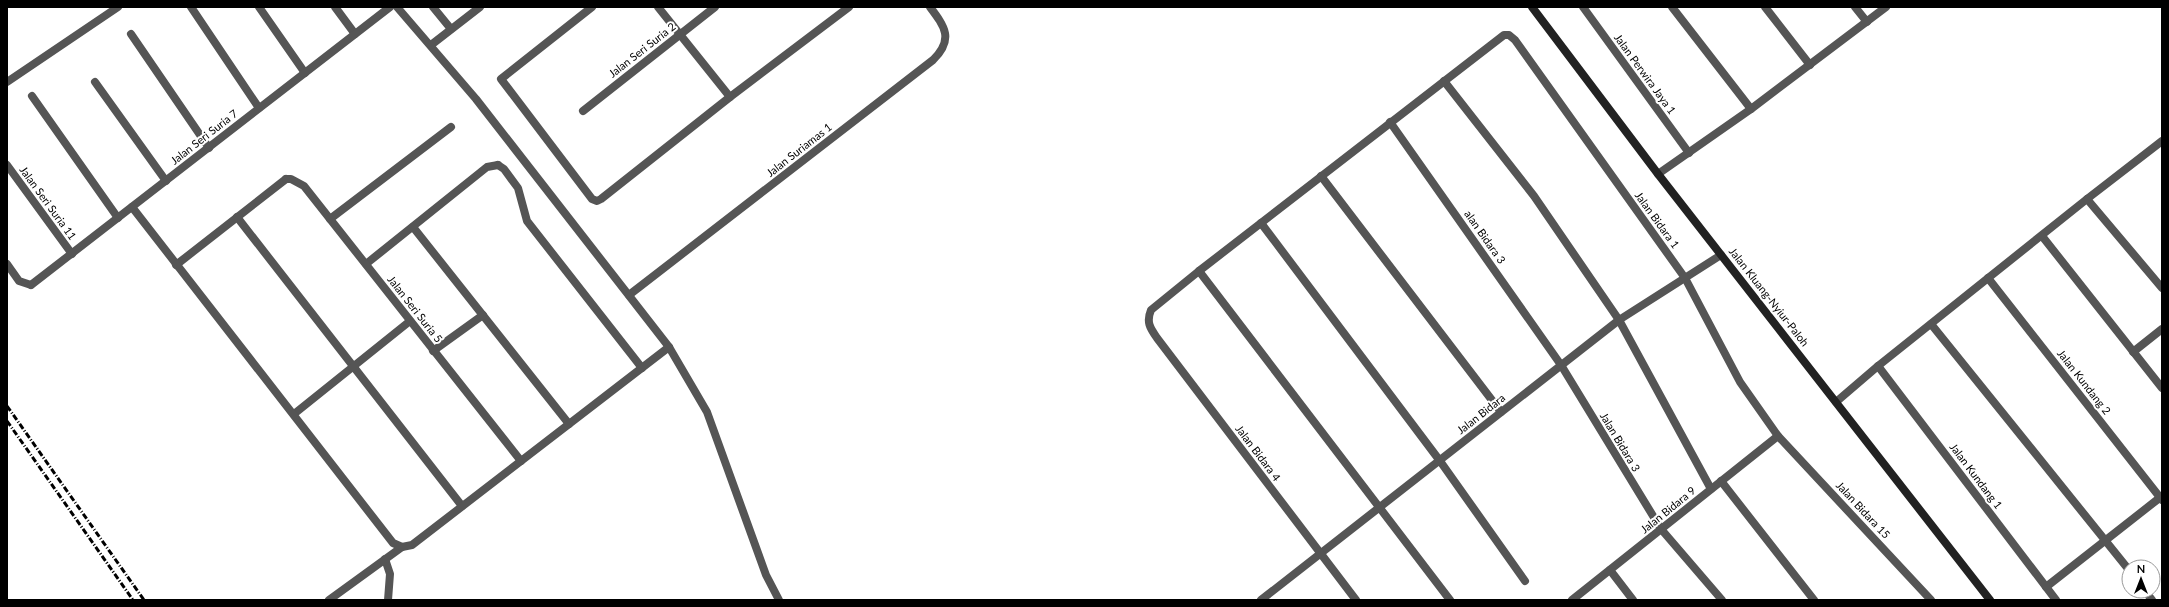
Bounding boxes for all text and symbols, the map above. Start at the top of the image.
street label: Jalan Seri Suria 2 [606,19,678,80]
street label: Jalan Perwira Jaya 1 [1612,31,1679,116]
street label: Jalan Seri Suria 7 [168,106,240,167]
street label: Jalan Suriamas 1 [763,120,834,179]
street label: Jalan Seri Suria 11 [17,163,79,242]
street label: Jalan Bidara 1 [1633,189,1682,251]
street label: alan Bidara 3 [1462,207,1509,266]
street label: Jalan Kluang-Nyiur-Paloh [1727,245,1812,349]
street label: Jalan Seri Suria 5 [385,273,446,345]
street label: Jalan Kundang 2 [2055,347,2114,417]
street label: Jalan Bidara [1454,391,1507,436]
street label: Jalan Bidara 3 [1598,410,1643,474]
street label: Jalan Bidara 4 [1233,422,1284,484]
street label: Jalan Kundang 1 [1947,440,2005,511]
street label: Jalan Bidara 15 [1834,478,1893,541]
street label: Jalan Bidara 9 [1638,484,1698,536]
north arrow [2121,559,2161,599]
text: N [2137,562,2145,575]

